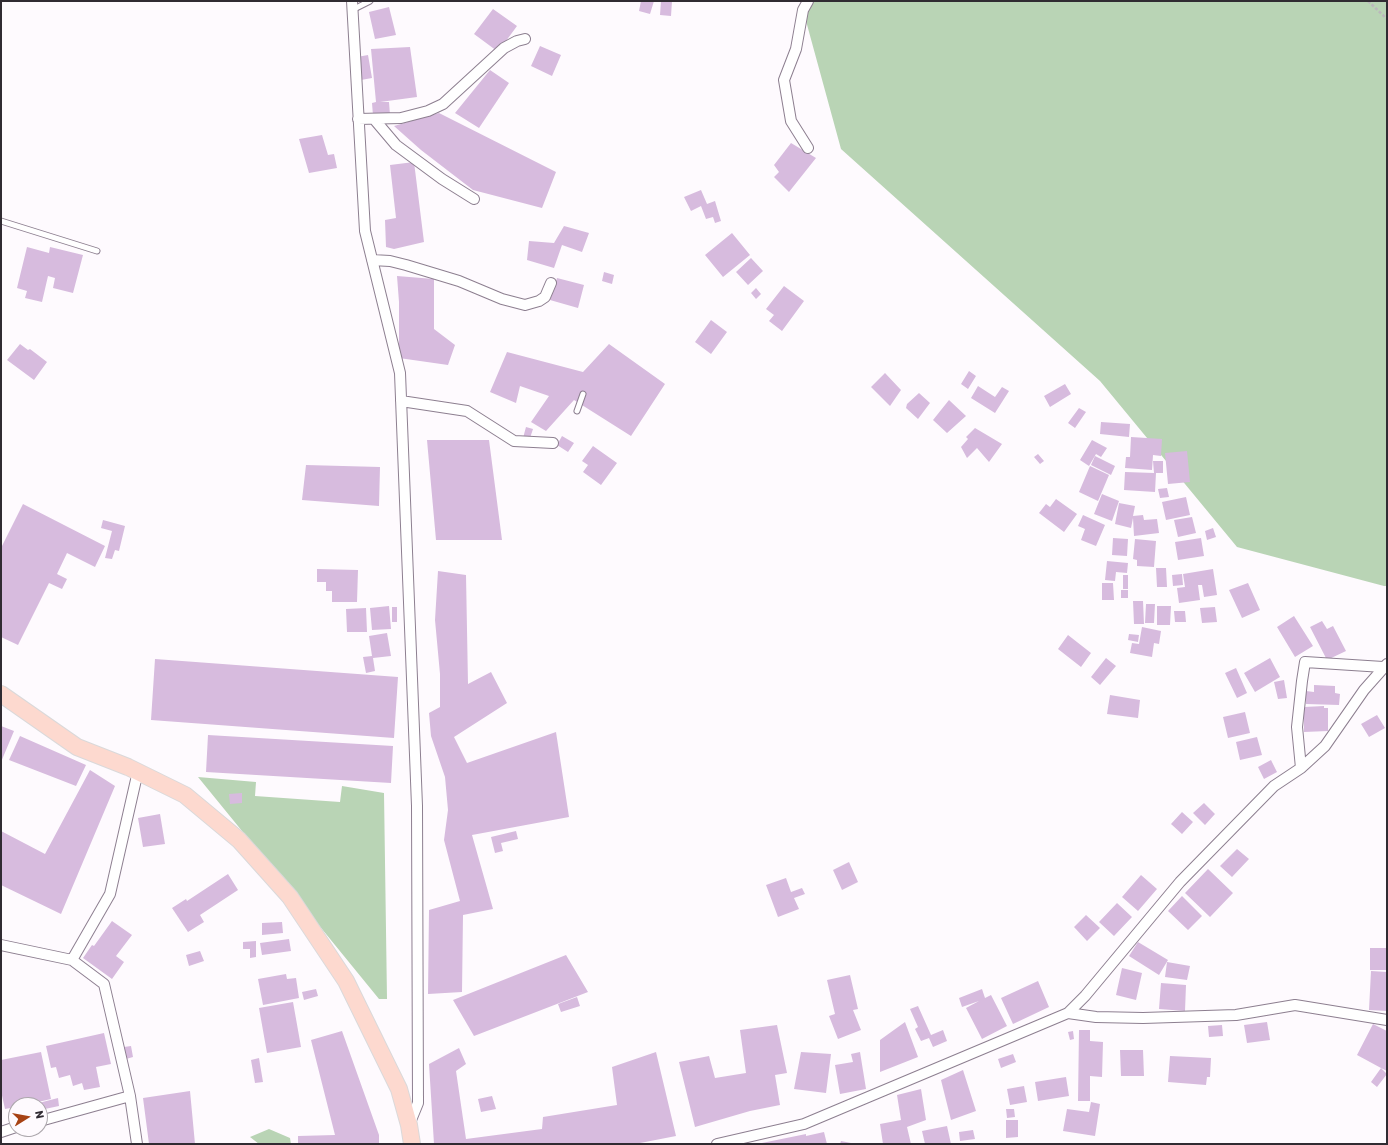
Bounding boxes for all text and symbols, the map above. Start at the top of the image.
north arrow [8,1097,48,1137]
text: N [32,1110,46,1120]

